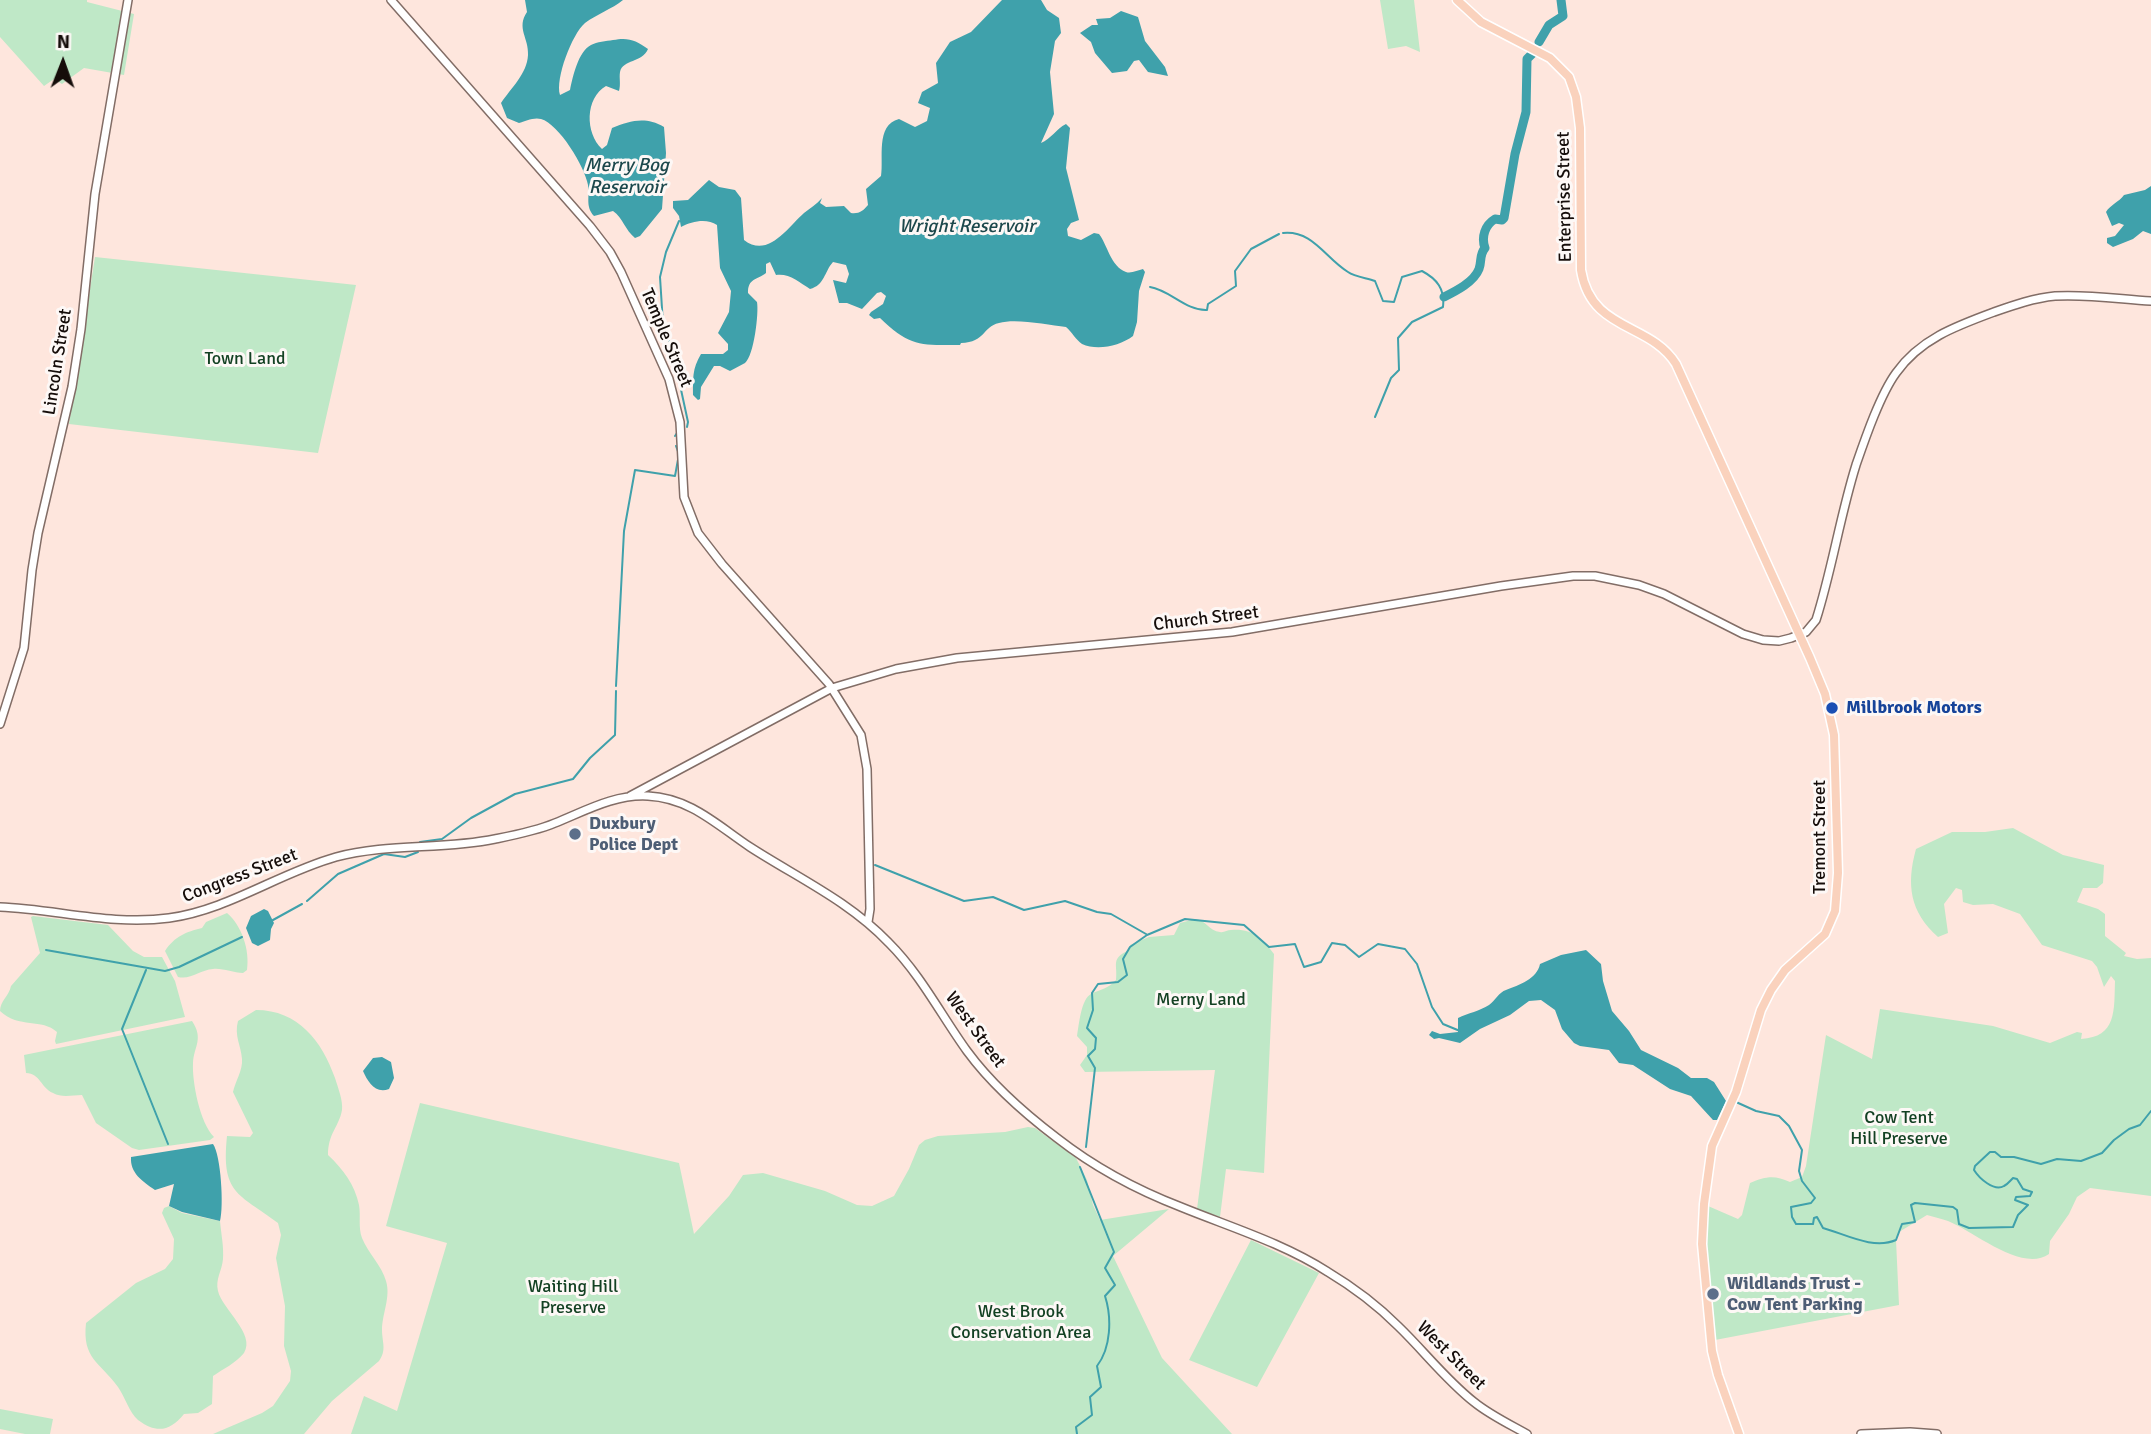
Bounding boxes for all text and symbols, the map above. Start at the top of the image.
north arrow [28,28,98,98]
text: N [57,30,70,54]
street label: Enterprise Street [1553,131,1577,263]
water label: Merry Bog Reservoir [585,155,669,199]
water label: Wright Reservoir [899,216,1035,238]
street label: Temple Street [636,285,696,391]
street label: Lincoln Street [39,307,77,417]
park label: Town Land [204,348,286,370]
street label: Church Street [1152,602,1260,636]
place label: Millbrook Motors [1846,697,1982,719]
marker: Millbrook Motors [1824,700,1840,716]
street label: Tremont Street [1809,780,1831,894]
place label: Duxbury Police Dept [589,813,678,856]
marker: Duxbury Police Dept [567,826,583,842]
street label: Congress Street [180,844,300,908]
street label: West Street [940,988,1010,1072]
park label: Merny Land [1156,989,1246,1011]
park label: Cow Tent Hill Preserve [1850,1107,1948,1150]
place label: Wildlands Trust - Cow Tent Parking [1727,1273,1863,1316]
park label: Waiting Hill Preserve [528,1276,618,1318]
marker: Wildlands Trust - Cow Tent Parking [1705,1286,1721,1302]
park label: West Brook Conservation Area [951,1301,1091,1344]
street label: West Street [1412,1317,1490,1395]

